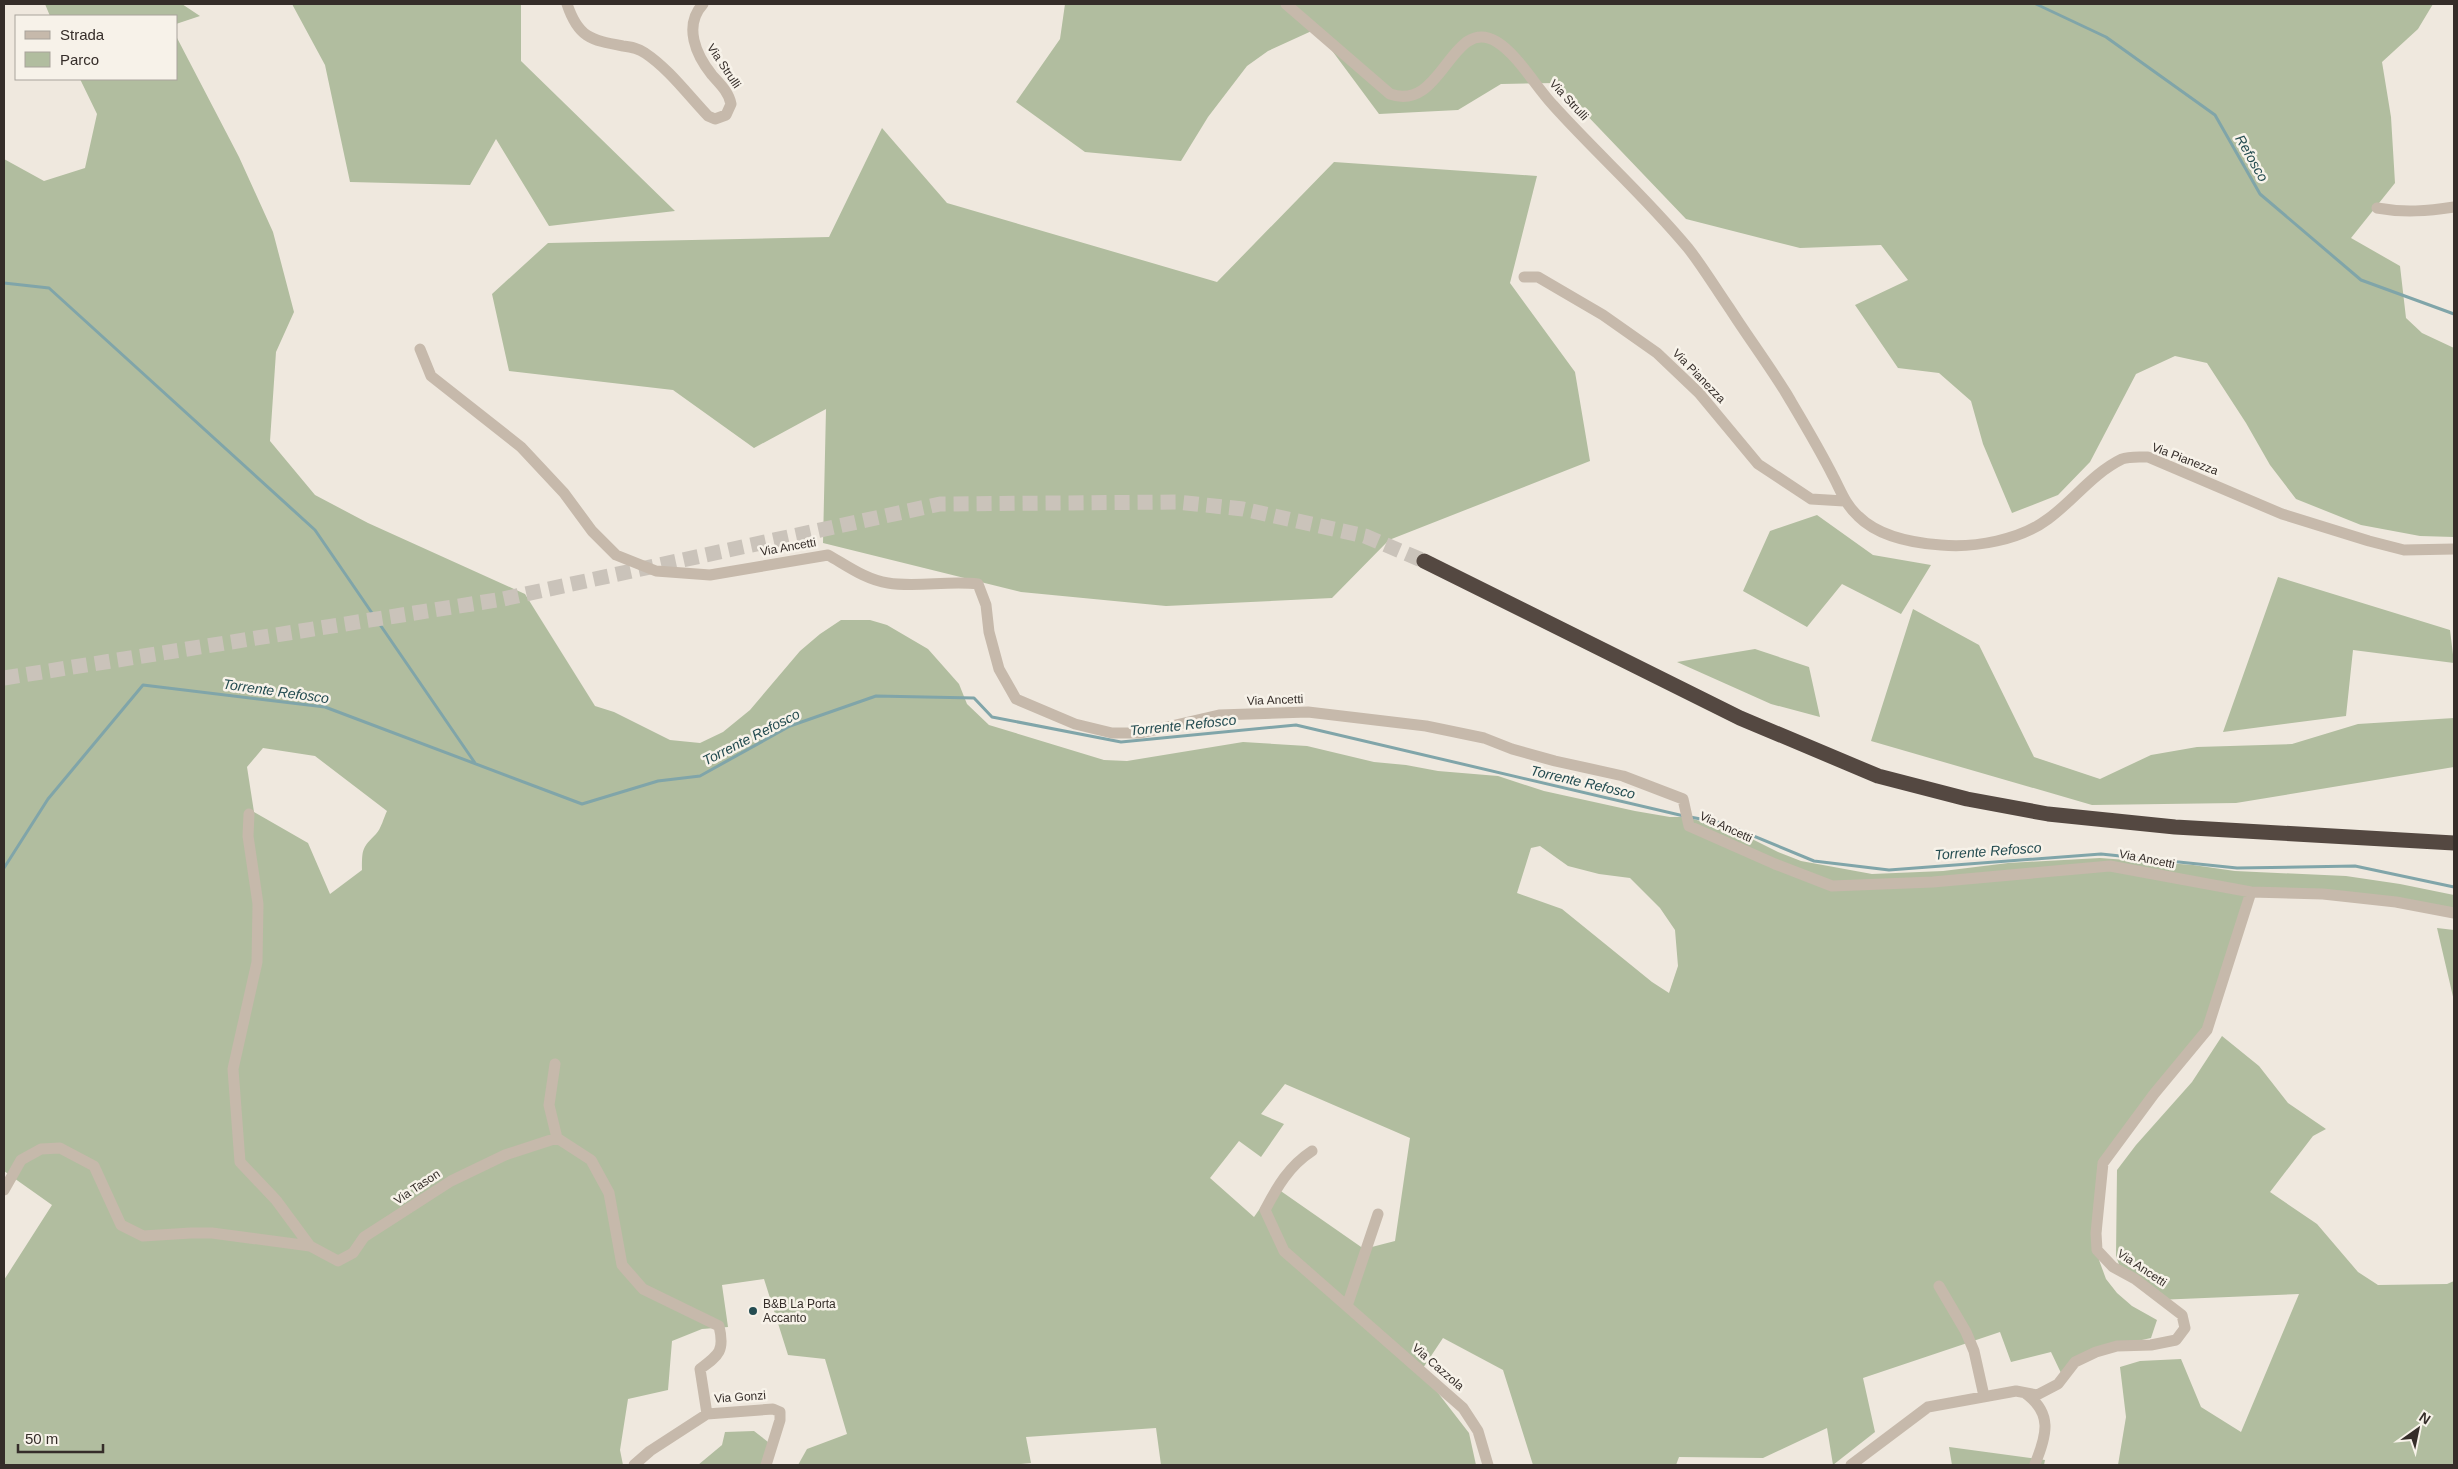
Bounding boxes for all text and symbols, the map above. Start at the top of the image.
legend [15,15,178,80]
text: Strada [60,26,105,43]
street label: Via Strulli [704,41,744,91]
text: Parco [60,51,99,68]
street label: Via Strulli [1547,77,1591,123]
water label: Refosco [2232,132,2272,184]
street label: Via Pianezza [1670,346,1729,406]
street label: Via Pianezza [2150,440,2220,478]
street label: Via Ancetti [759,535,817,559]
water label: Torrente Refosco [222,676,330,706]
street label: Via Ancetti [1247,692,1303,708]
water label: Torrente Refosco [700,706,802,768]
water label: Torrente Refosco [1129,711,1237,739]
water label: Torrente Refosco [1529,762,1637,802]
street label: Via Ancetti [1697,809,1755,845]
water label: Torrente Refosco [1934,839,2042,863]
street label: Via Ancetti [2118,847,2176,871]
street label: Via Tason [391,1167,443,1207]
street label: Via Ancetti [2115,1246,2169,1290]
place label: B&B La Porta Accanto [763,1297,836,1325]
marker: B&B La Porta Accanto [747,1305,759,1317]
street label: Via Cazzola [1409,1341,1467,1393]
street label: Via Gonzi [714,1388,766,1406]
north arrow [2393,1404,2443,1454]
text: N [2416,1409,2434,1428]
scale bar [18,1422,102,1454]
text: 50 m [25,1430,58,1447]

